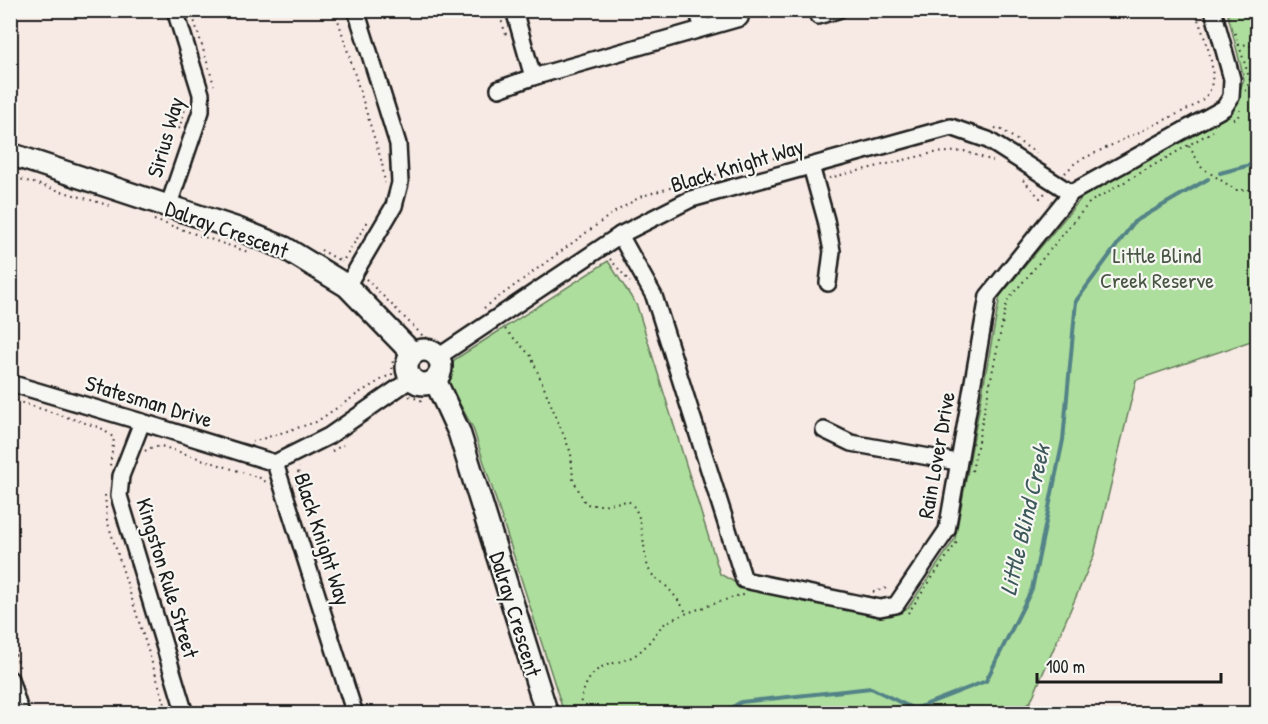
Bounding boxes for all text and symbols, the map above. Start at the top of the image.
street label: Sirius Way [139,93,191,181]
street label: Black Knight Way [667,131,807,199]
street label: Dalray Crescent [161,193,293,265]
park label: Little Blind Creek Reserve [1100,240,1214,295]
street label: Statesman Drive [82,367,216,435]
street label: Rain Lover Drive [910,389,962,521]
water label: Little Blind Creek [991,439,1057,598]
street label: Black Knight Way [287,469,359,609]
street label: Kingston Rule Street [129,494,207,662]
street label: Dalray Crescent [483,548,549,680]
scale bar [1037,646,1222,684]
text: 100 m [1046,654,1085,679]

